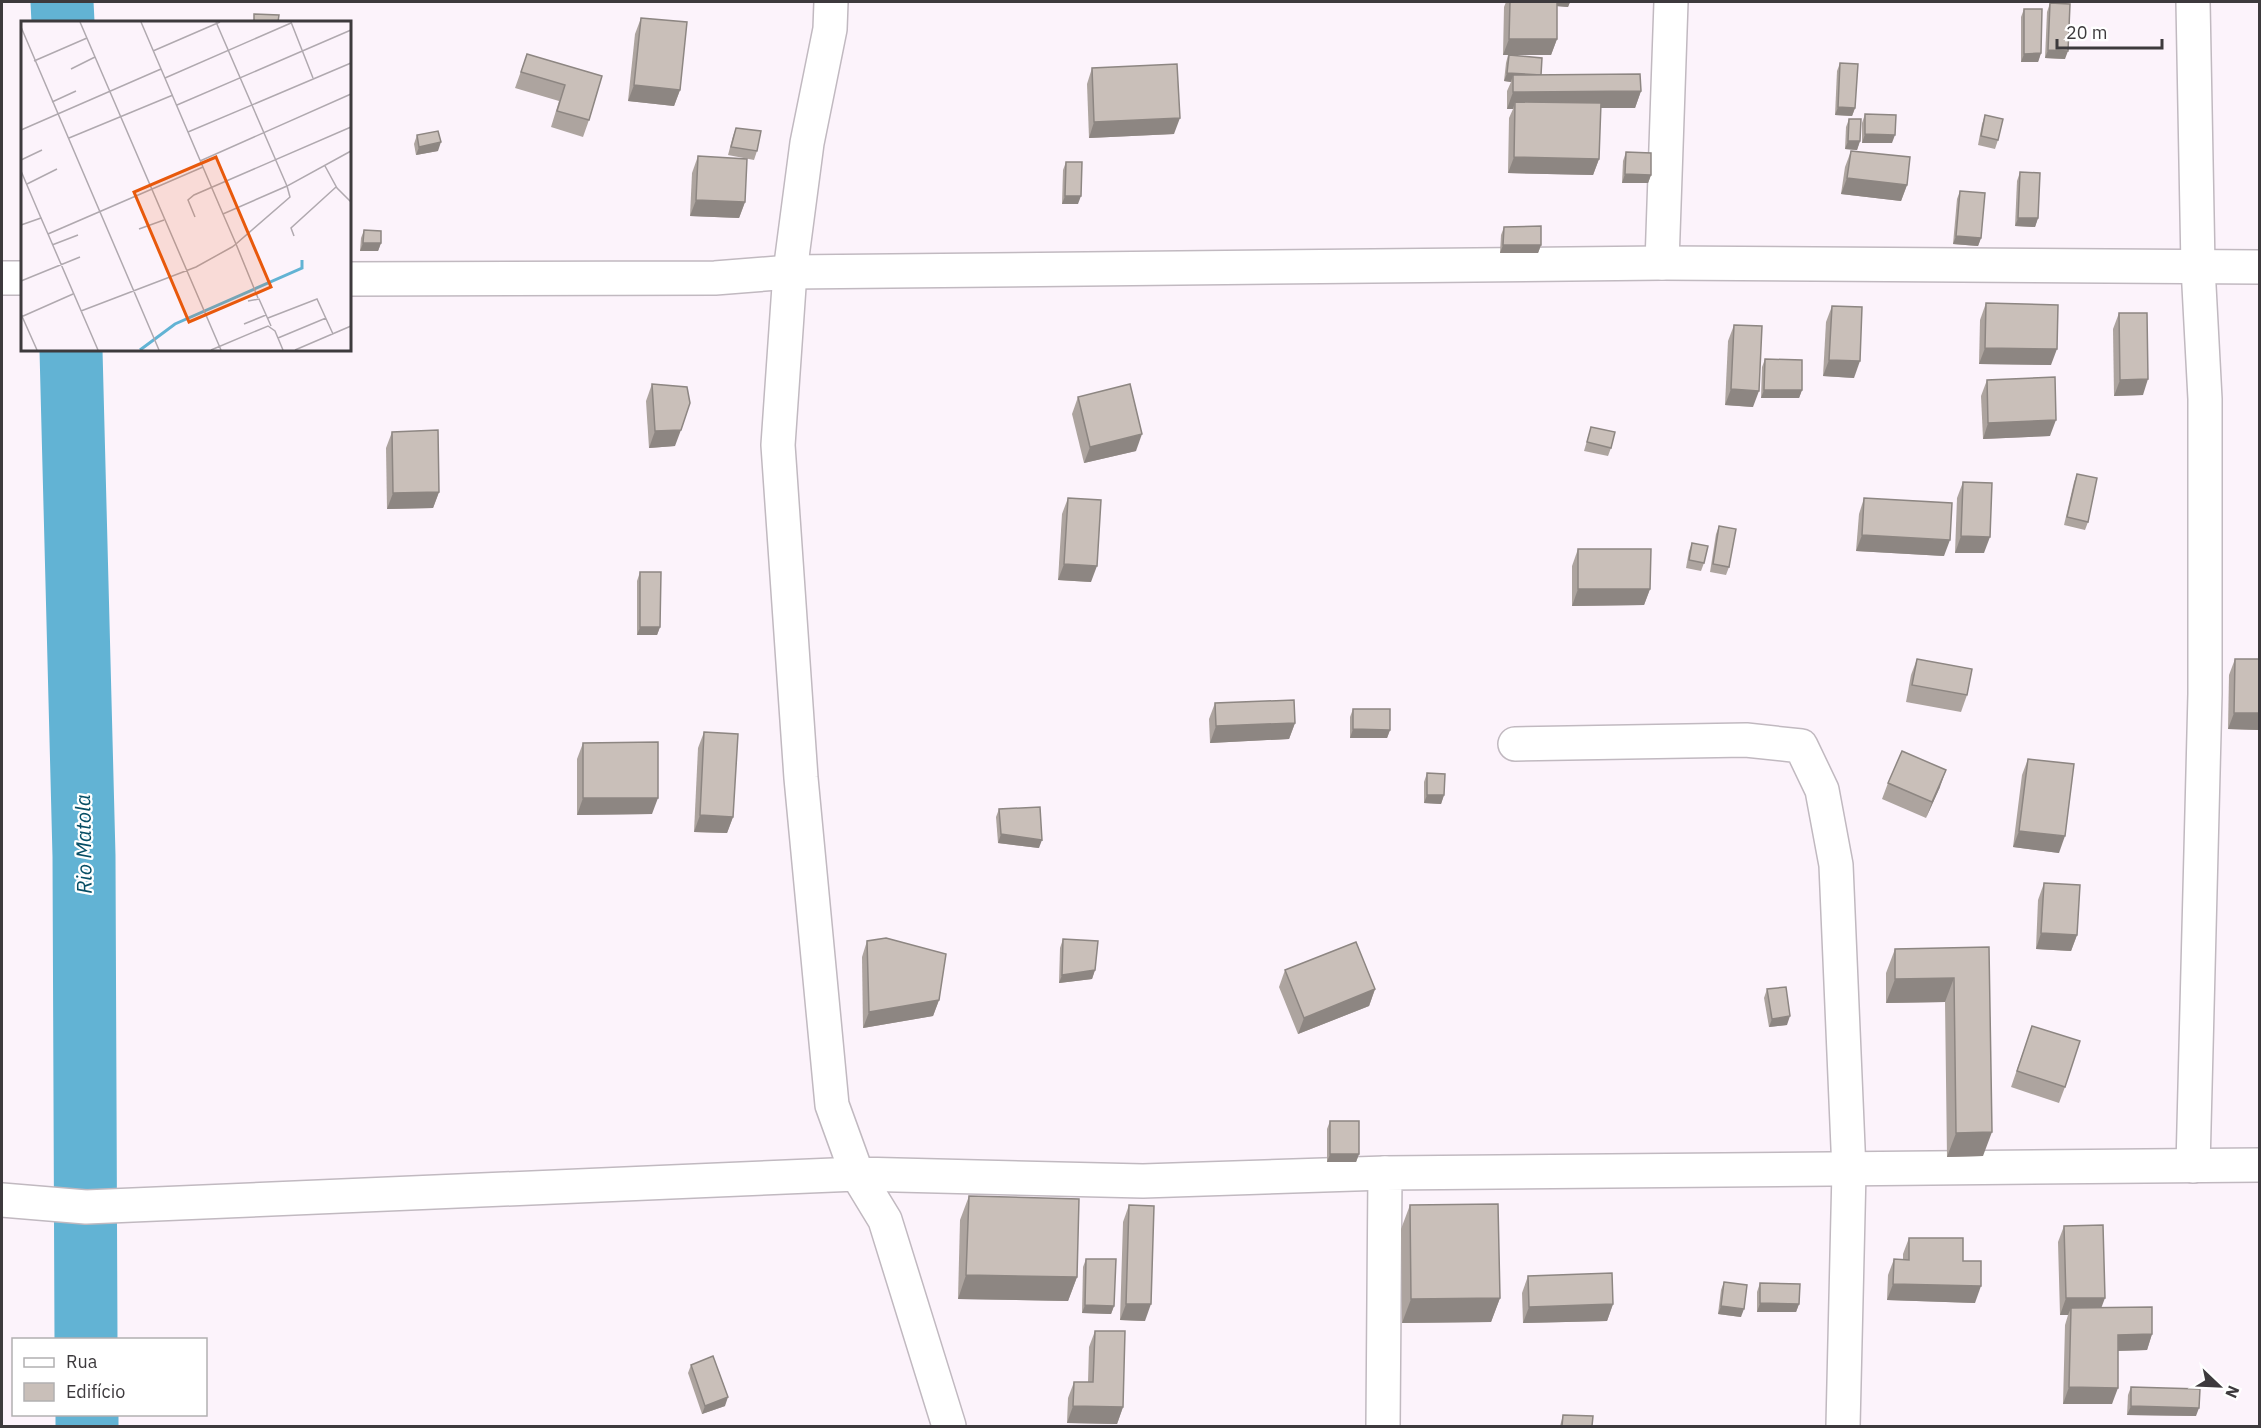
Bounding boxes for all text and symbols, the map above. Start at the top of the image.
scale bar [2057,12,2162,50]
inset map [21,21,351,351]
text: 20 m [2066,21,2108,44]
water label: Rio Matola [68,794,98,894]
legend [12,1338,207,1416]
text: Rua [66,1350,98,1373]
north arrow [2189,1356,2249,1416]
text: Edifício [66,1380,125,1403]
text: N [2221,1383,2244,1401]

